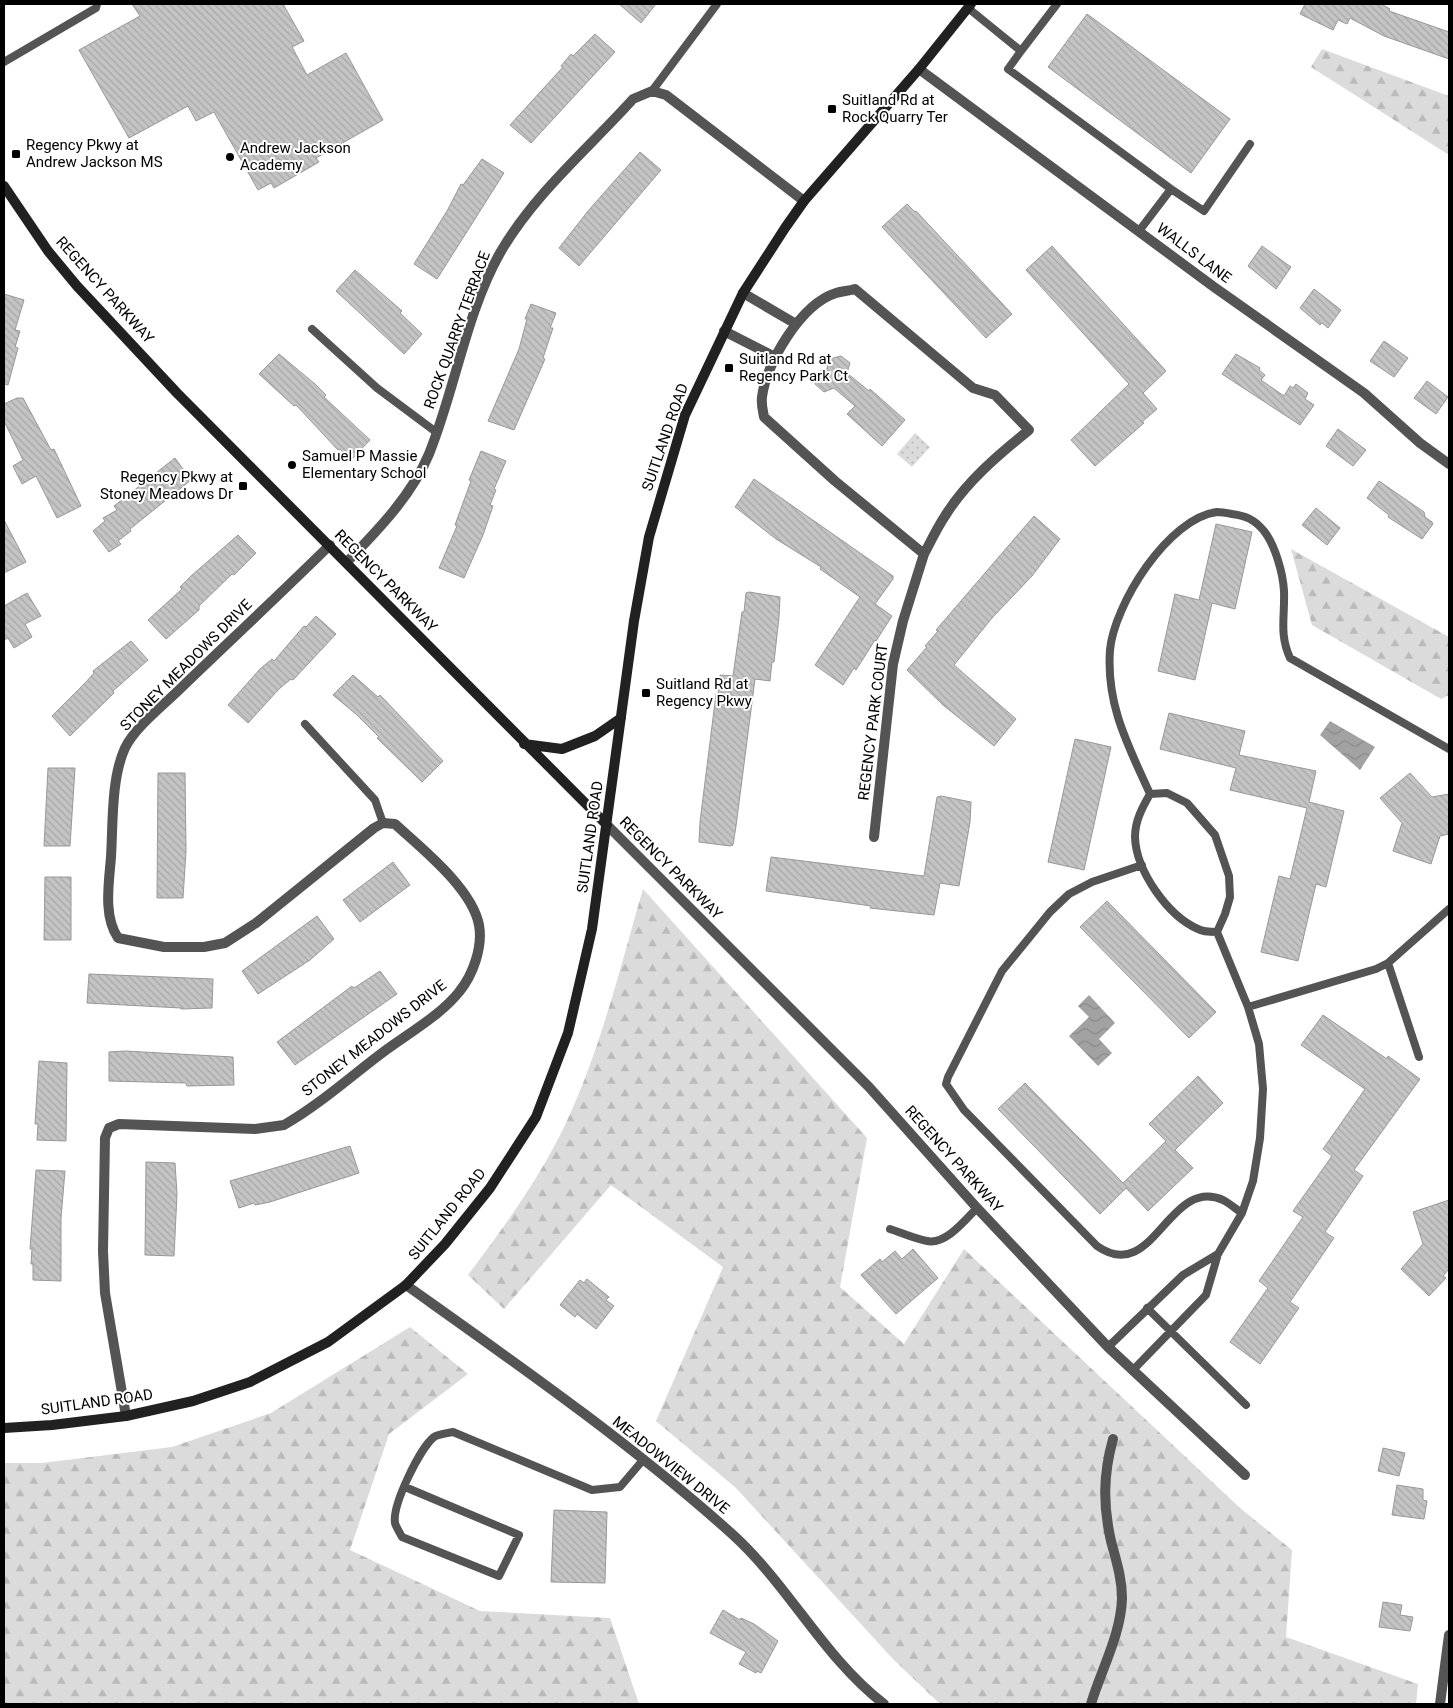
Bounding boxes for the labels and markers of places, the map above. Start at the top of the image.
place label: Suitland Rd at Rock Quarry Ter [842,91,948,126]
marker: Suitland Rd at Rock Quarry Ter [826,103,838,115]
place label: Regency Pkwy at Andrew Jackson MS [26,136,163,171]
place label: Andrew Jackson Academy [240,139,351,174]
marker: Regency Pkwy at Andrew Jackson MS [10,148,22,160]
marker: Andrew Jackson Academy [224,151,236,163]
place label: Suitland Rd at Regency Park Ct [739,350,848,385]
marker: Suitland Rd at Regency Park Ct [723,362,735,374]
place label: Samuel P Massie Elementary School [302,447,426,482]
marker: Samuel P Massie Elementary School [286,459,298,471]
place label: Regency Pkwy at Stoney Meadows Dr [100,468,233,503]
marker: Regency Pkwy at Stoney Meadows Dr [237,480,249,492]
place label: Suitland Rd at Regency Pkwy [656,675,752,710]
marker: Suitland Rd at Regency Pkwy [640,687,652,699]

